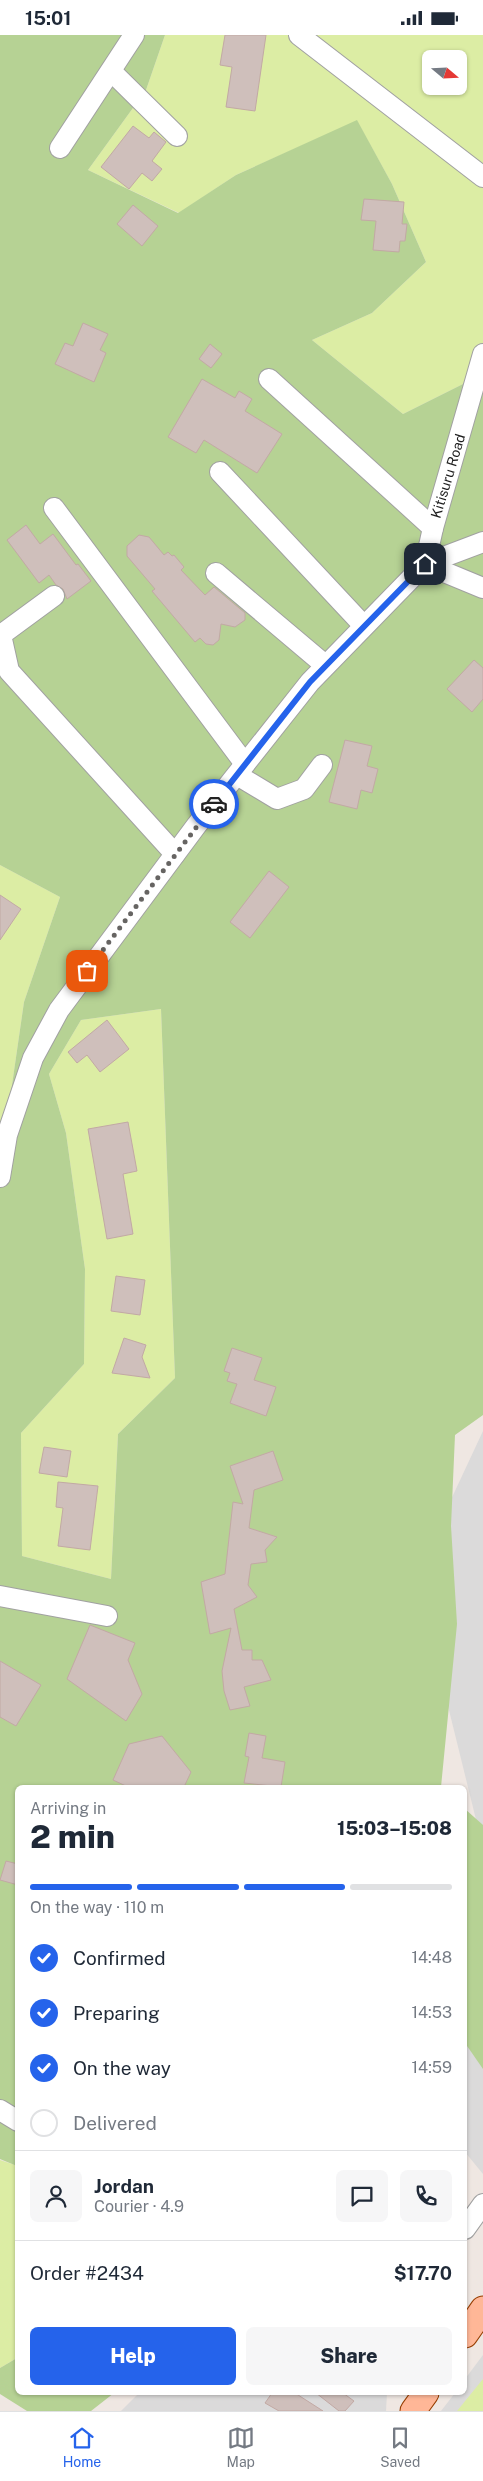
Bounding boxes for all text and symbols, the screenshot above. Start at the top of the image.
text: 15:01 [25,7,71,29]
north arrow [422,50,468,95]
map controls [422,50,467,95]
street label: Kitisuru Road [428,432,468,520]
pin [404,543,446,585]
icon: home [411,550,439,578]
courier [189,779,239,829]
icon: car [200,790,228,818]
pin [66,950,108,992]
icon: bag [73,957,101,985]
text: Arriving in [30,1799,106,1818]
text: 15:03–15:08 [337,1817,452,1839]
text: 2 min [30,1818,115,1855]
text: On the way · 110 m [30,1898,164,1917]
icon: check [30,1944,58,1972]
text: Confirmed [73,1947,166,1969]
text: 14:48 [412,1948,452,1967]
icon: check [30,1999,58,2027]
text: Preparing [73,2002,160,2024]
text: 14:53 [411,2003,452,2022]
icon: check [30,2054,58,2082]
text: On the way [73,2057,171,2079]
text: 14:59 [412,2058,452,2077]
text: Delivered [73,2112,157,2134]
button: person [30,2170,82,2222]
button: chat [336,2170,388,2222]
button: phone [400,2170,452,2222]
text: Jordan [94,2175,154,2197]
text: Courier · 4.9 [94,2197,184,2216]
text: Order #2434 [30,2262,144,2284]
text: $17.70 [394,2262,452,2284]
button: Help [30,2327,236,2385]
button: Share [246,2327,452,2385]
tab: Home [63,2424,101,2470]
tab: Map [227,2424,255,2470]
tab: Saved [380,2424,420,2470]

